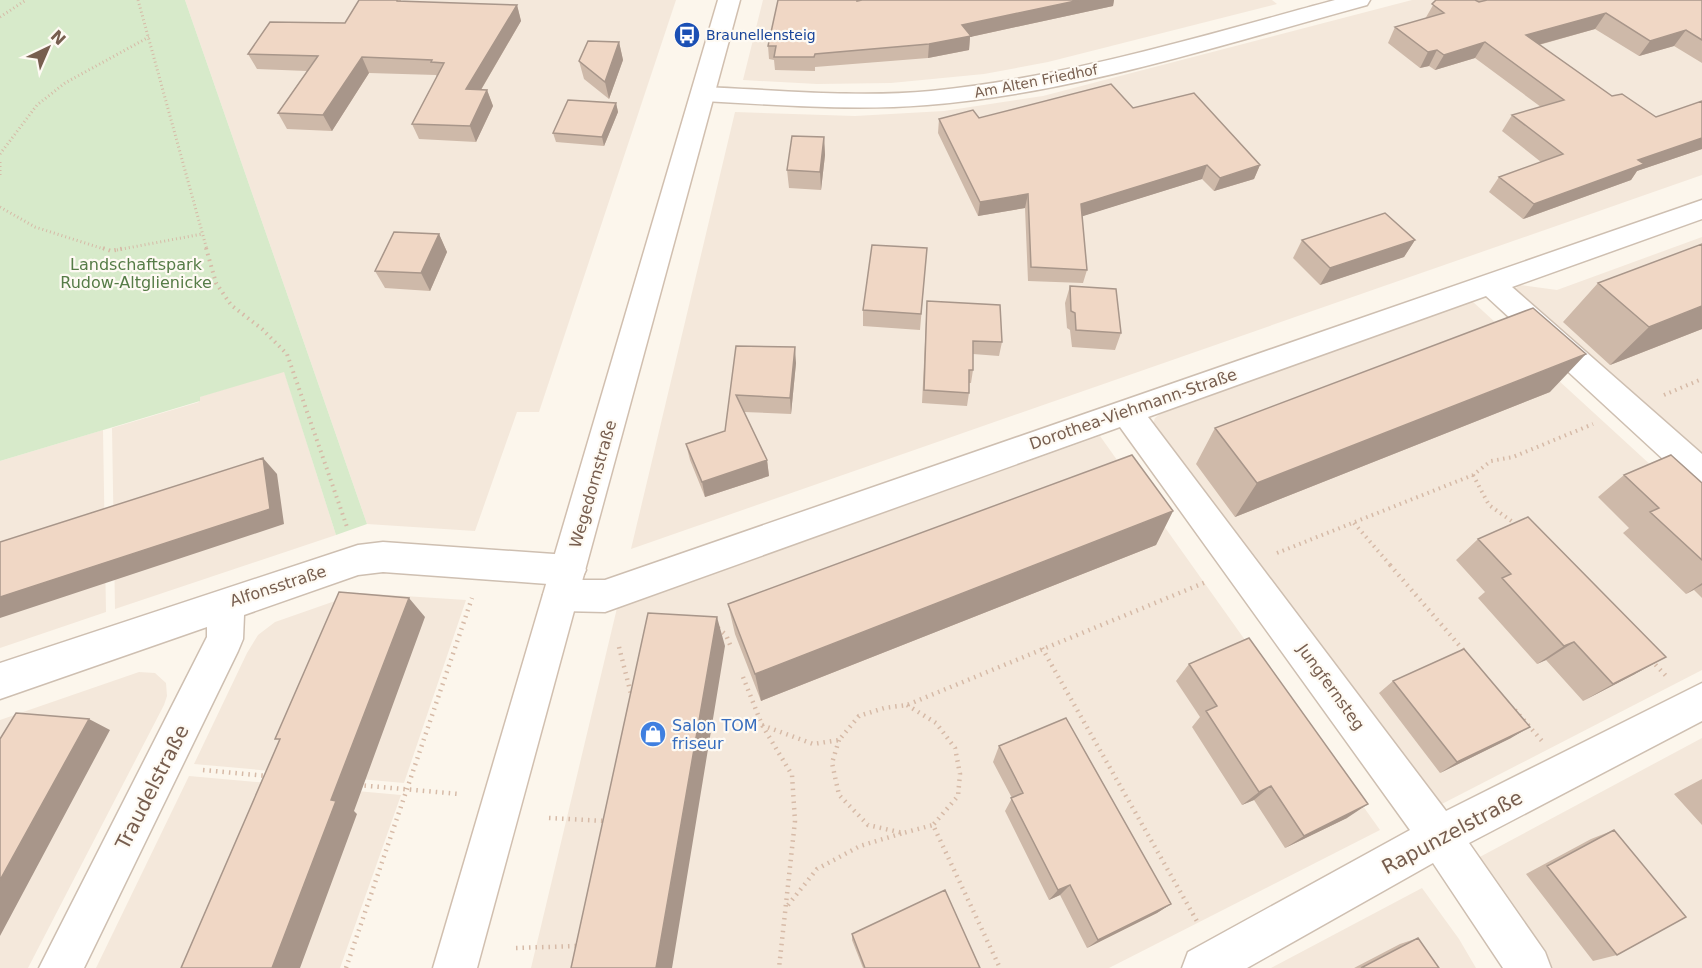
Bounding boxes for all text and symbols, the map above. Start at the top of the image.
north arrow [18,18,78,78]
bus stop icon: Braunellensteig [672,20,702,50]
text: N [47,26,69,49]
place label: Braunellensteig [706,27,816,43]
street label: Am Alten Friedhof [973,61,1100,101]
park label: Landschaftspark Rudow-Altglienicke [60,255,212,292]
street label: Dorothea-Viehmann-Straße [1027,364,1239,454]
street label: Wegedornstraße [566,418,620,550]
street label: Alfonsstraße [227,561,329,611]
street label: Jungfernsteg [1293,639,1369,734]
place label: Salon TOM friseur [672,716,758,753]
shop icon: Salon TOM friseur [638,719,668,749]
street label: Traudelstraße [110,721,194,854]
street label: Rapunzelstraße [1378,785,1526,879]

